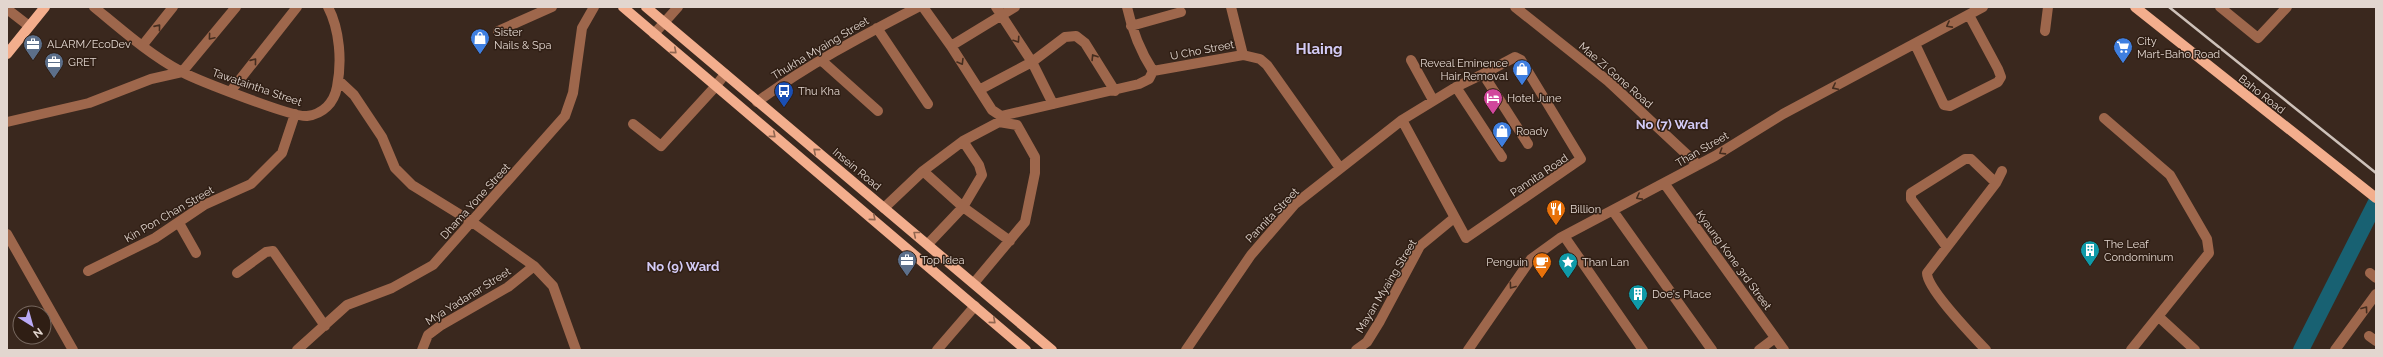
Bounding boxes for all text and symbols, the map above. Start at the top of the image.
street label: Thukha Myaing Street [769,14,871,83]
one-way arrow [1946,21,1953,28]
one-way arrow [153,24,160,31]
place label: Sister Nails & Spa [494,26,552,52]
shop icon: Sister Nails & Spa [469,27,491,55]
one-way arrow [209,32,216,40]
office icon: ALARM/EcoDev [22,33,44,61]
one-way arrow [1012,35,1019,42]
place label: City Mart-Baho Road [2137,35,2220,61]
supermarket icon: City Mart-Baho Road [2112,36,2134,64]
place label: ALARM/EcoDev [47,38,131,51]
street label: U Cho Street [1169,38,1236,63]
district label: Hlaing [1296,40,1342,58]
street label: Mae Zi Gone Road [1576,40,1655,111]
one-way arrow [669,46,676,53]
office icon: GRET [43,51,65,79]
one-way arrow [1092,55,1099,62]
place label: GRET [68,56,97,69]
place label: Reveal Eminence Hair Removal [1420,57,1509,83]
one-way arrow [957,58,964,65]
shop icon: Reveal Eminence Hair Removal [1511,58,1533,86]
one-way arrow [250,59,257,66]
street label: Tawataintha Street [210,66,304,109]
street label: Baho Road [2236,72,2288,117]
bus stop icon: Thu Kha [773,80,795,108]
one-way arrow [1831,83,1839,90]
place label: Thu Kha [798,85,840,98]
hotel icon: Hotel June [1482,87,1504,115]
place label: Hotel June [1507,92,1562,105]
district label: No (7) Ward [1636,117,1708,132]
shop icon: Roady [1491,120,1513,148]
place label: Roady [1516,125,1548,138]
street label: Than Street [1674,129,1731,170]
one-way arrow [768,130,776,137]
street label: Insein Road [830,145,884,193]
one-way arrow [1719,147,1726,155]
one-way arrow [813,148,820,155]
street label: Pannita Road [1508,151,1571,200]
street label: Dhama Yone Street [438,160,513,242]
street label: Kin Pon Chan Street [122,183,216,245]
street label: Pannita Street [1243,185,1302,245]
one-way arrow [1636,192,1643,199]
restaurant icon: Billion [1545,198,1567,226]
place label: Billion [1570,203,1601,216]
street label: Kyaung Kone 3rd Street [1693,208,1774,313]
one-way arrow [868,214,875,221]
one-way arrow [913,232,920,239]
street label: Mayan Myaing Street [1353,237,1420,335]
place label: The Leaf Condominum [2104,238,2173,264]
building icon: The Leaf Condominum [2079,239,2101,267]
office icon: Top Idea [896,249,918,277]
cafe icon: Penguin [1531,251,1553,279]
place icon: Than Lan [1557,251,1579,279]
place label: Top Idea [921,254,965,267]
place label: Penguin [1486,256,1528,269]
place label: Than Lan [1582,256,1629,269]
district label: No (9) Ward [647,259,719,274]
street label: Mya Yadanar Street [423,265,514,328]
one-way arrow [1509,282,1517,289]
building icon: Doe's Place [1627,283,1649,311]
place label: Doe's Place [1652,288,1712,301]
north arrow [12,305,52,345]
one-way arrow [2360,306,2367,313]
one-way arrow [988,317,995,324]
text: N [30,325,45,340]

